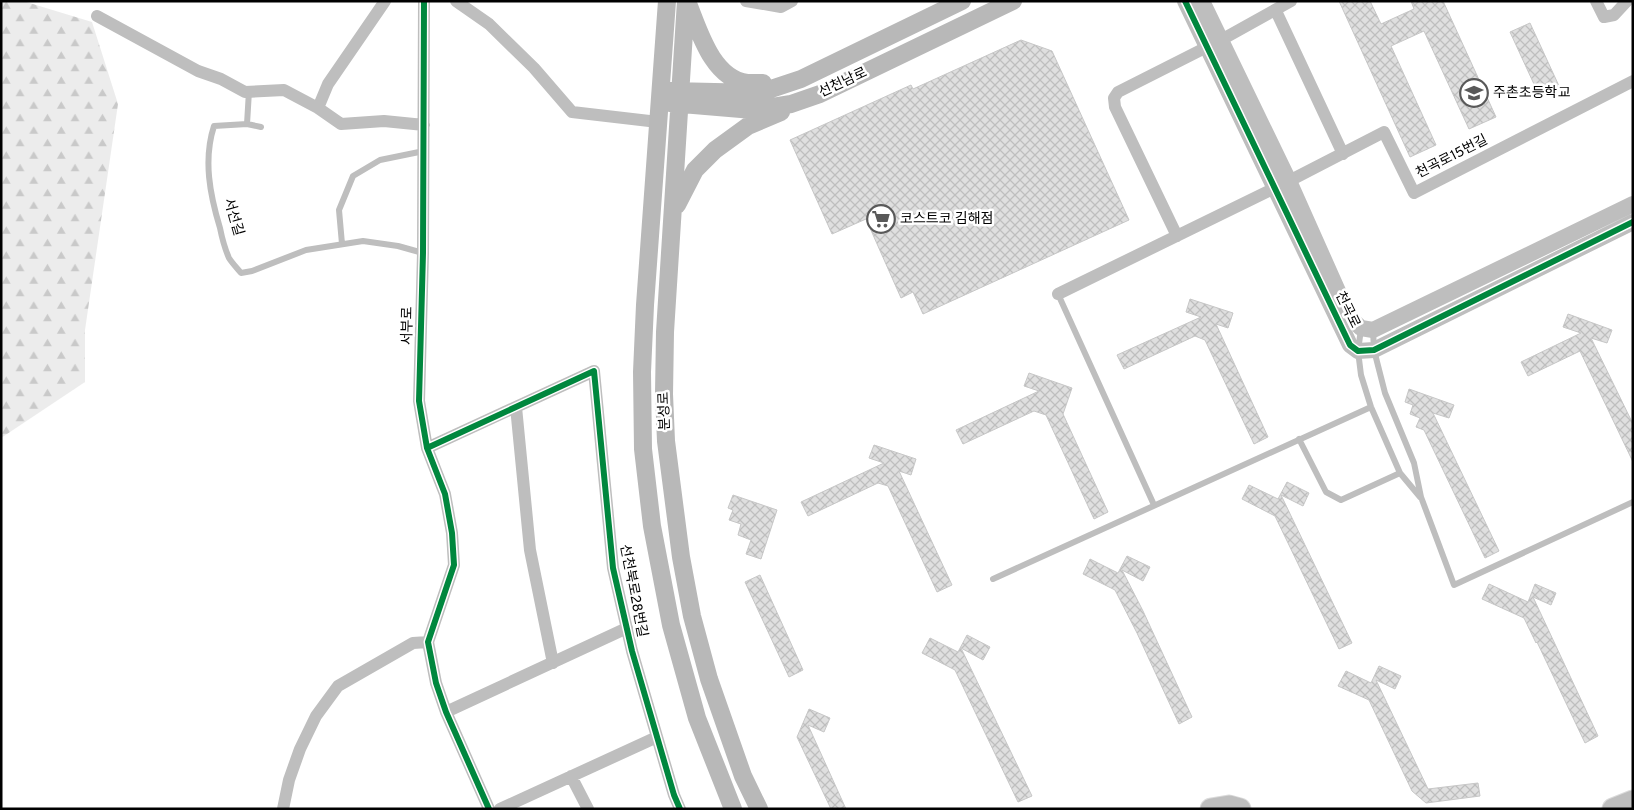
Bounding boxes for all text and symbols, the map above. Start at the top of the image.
street label: 선천남로 [816,63,870,102]
school or university icon: 주촌초등학교 [1459,78,1489,108]
place label: 주촌초등학교 [1493,84,1570,102]
street label: 천곡로15번길 [1413,131,1491,182]
street label: 서선길 [220,196,246,238]
supermarket icon: 코스트코 김해점 [866,204,896,234]
place label: 코스트코 김해점 [900,211,993,228]
street label: 천곡로 [1331,288,1364,331]
street label: 서부로 [399,306,417,345]
street label: 분성로 [656,391,674,431]
street label: 선천북로28번길 [616,543,651,639]

